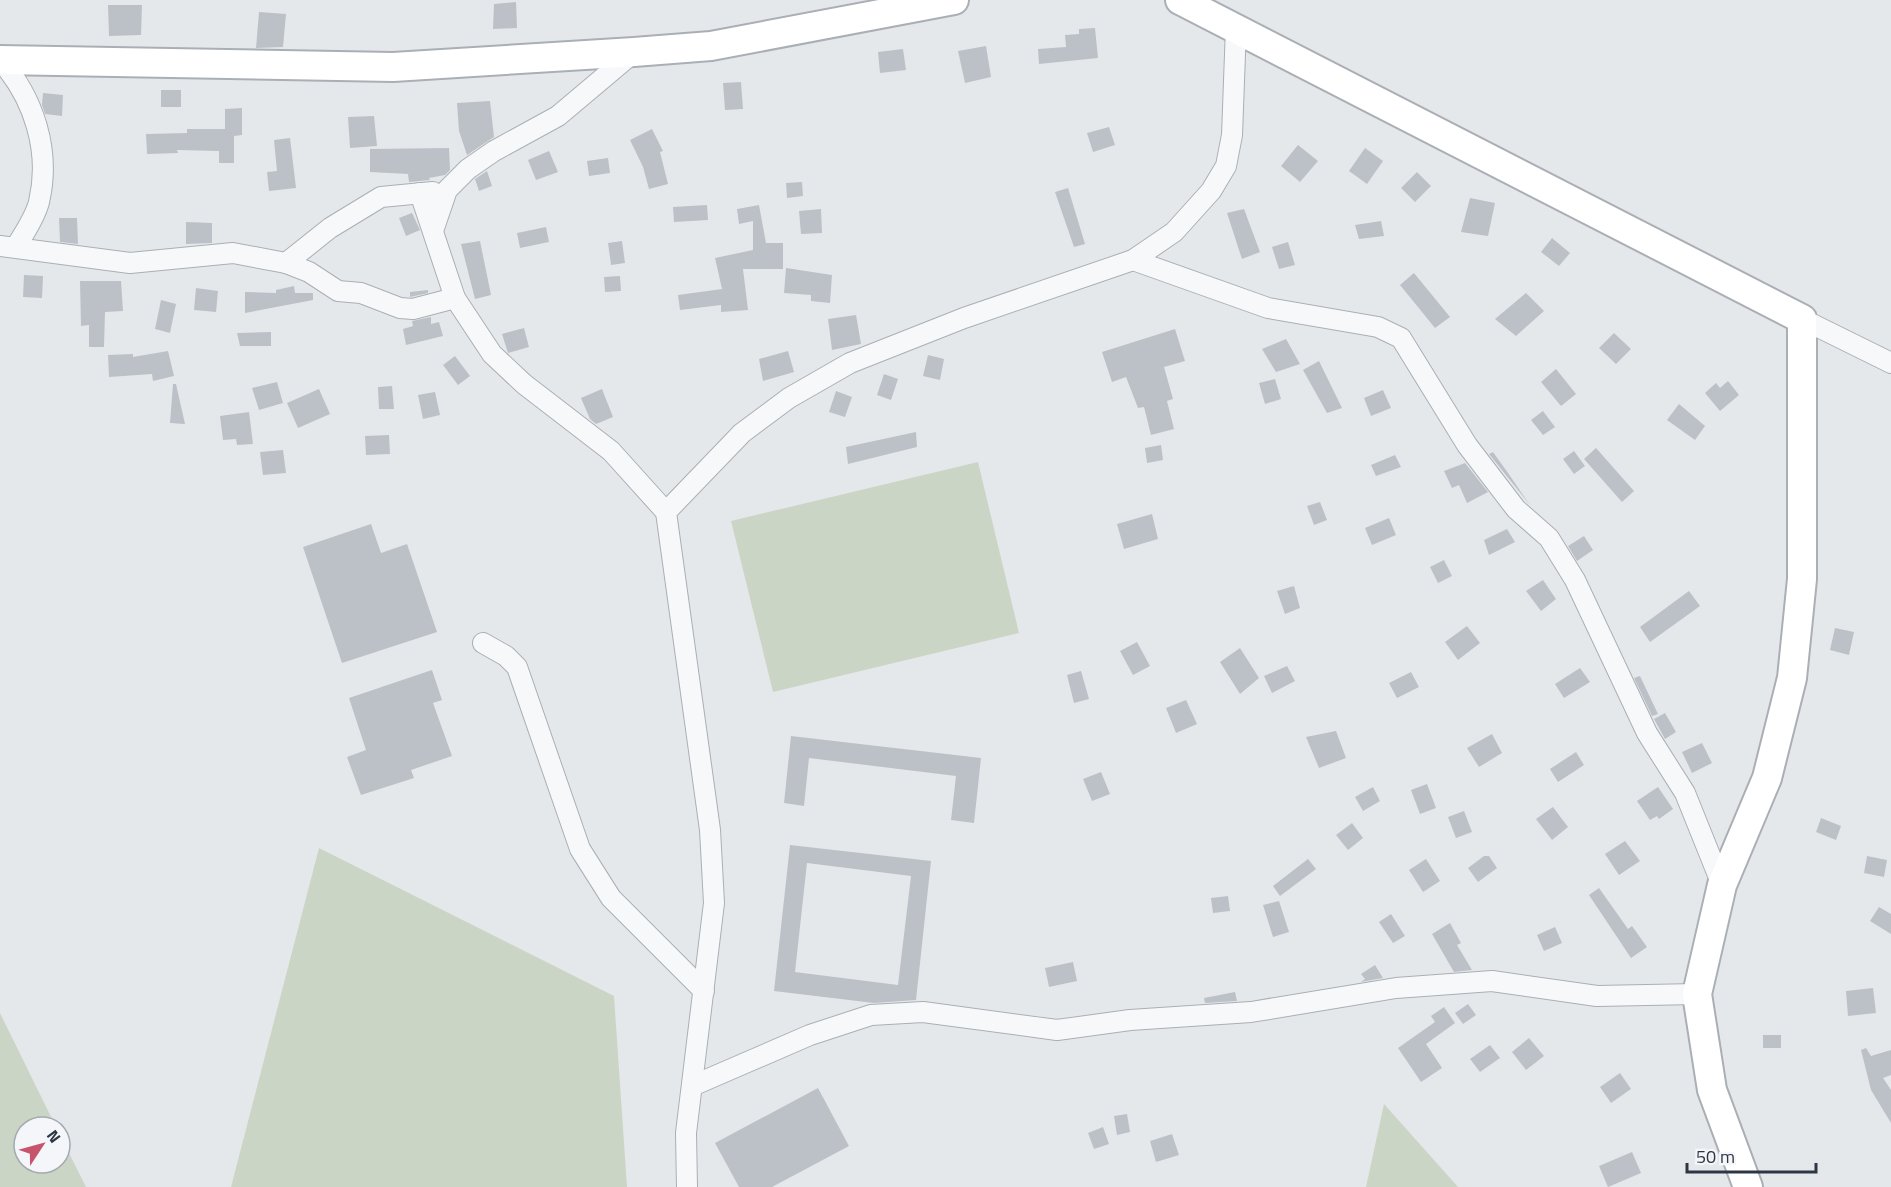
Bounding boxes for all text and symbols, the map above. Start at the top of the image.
north arrow [12,1115,72,1175]
text: N [41,1125,67,1148]
scale bar [1687,1136,1816,1174]
text: 50 m [1696,1143,1735,1170]

